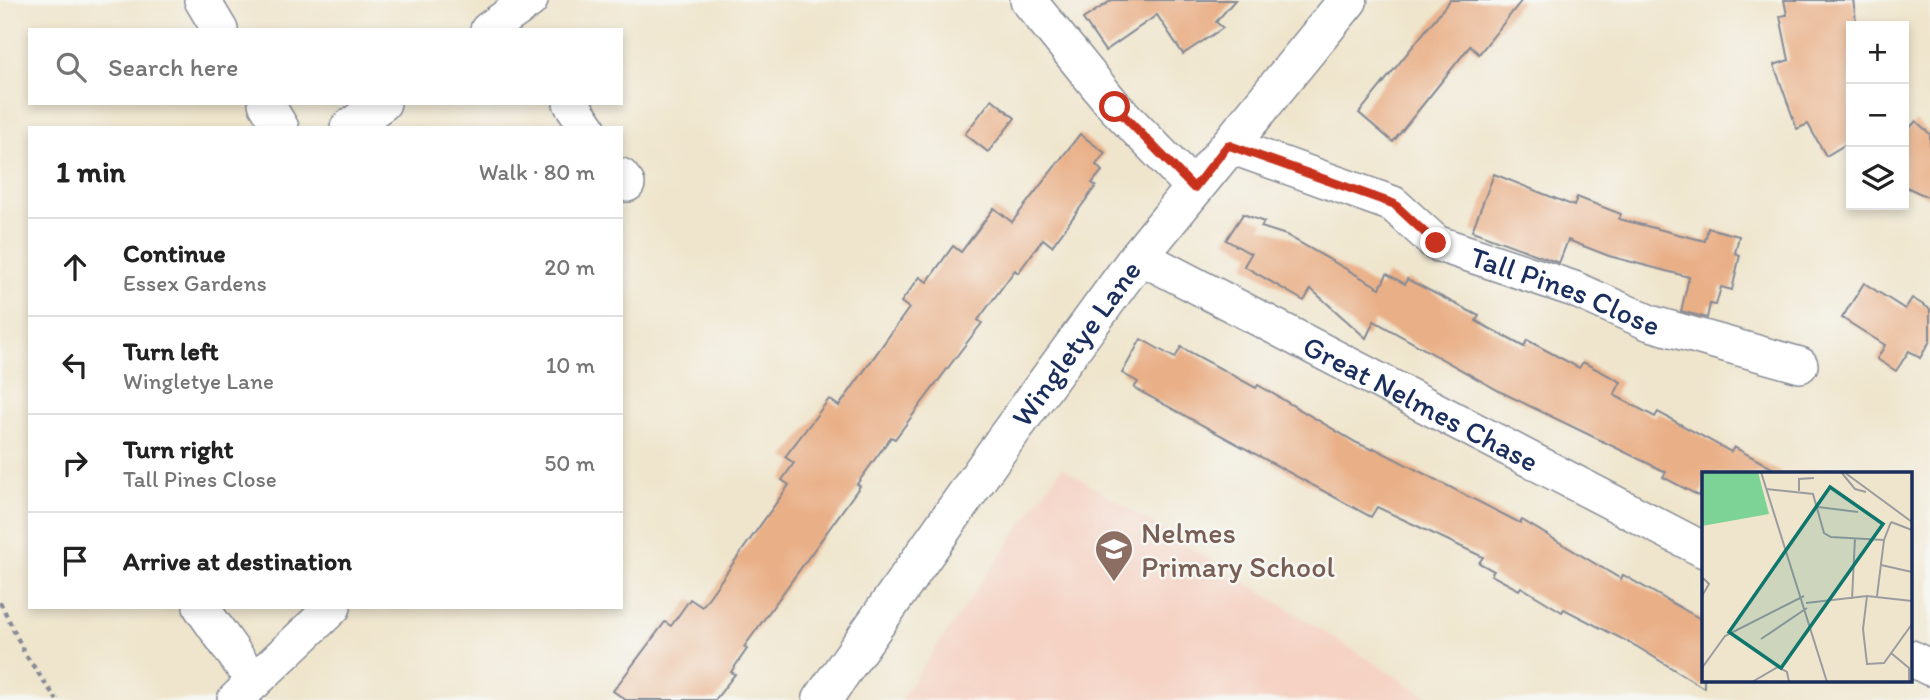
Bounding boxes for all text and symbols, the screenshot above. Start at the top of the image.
map controls [1846,21,1909,210]
button: + [1846,21,1909,84]
search box [28,28,623,105]
icon: search [52,48,90,86]
text: Search here [108,51,238,83]
button: − [1846,84,1909,147]
route start [1099,91,1130,122]
button: layers [1846,147,1909,210]
text: 1 min [56,153,126,190]
text: Walk · 80 m [479,158,595,186]
route end [1420,227,1451,258]
text: Continue [123,237,226,269]
street label: Tall Pines Close [1466,237,1664,343]
icon: ahead [56,248,94,286]
street label: Wingletye Lane [1003,252,1149,433]
text: 20 m [544,253,595,281]
text: Essex Gardens [123,269,267,297]
street label: Great Nelmes Chase [1297,326,1545,479]
text: Turn left [123,335,219,367]
icon: left [56,346,94,384]
text: 10 m [546,351,595,379]
text: Wingletye Lane [123,367,274,395]
text: Turn right [123,433,234,465]
icon: right [56,444,94,482]
text: 50 m [544,449,595,477]
text: Tall Pines Close [123,465,277,493]
inset map [1702,472,1912,682]
place label: Nelmes Primary School [1141,514,1335,585]
school or university icon: Nelmes Primary School [1093,528,1135,583]
icon: arrive [56,542,94,580]
text: Arrive at destination [123,545,352,577]

